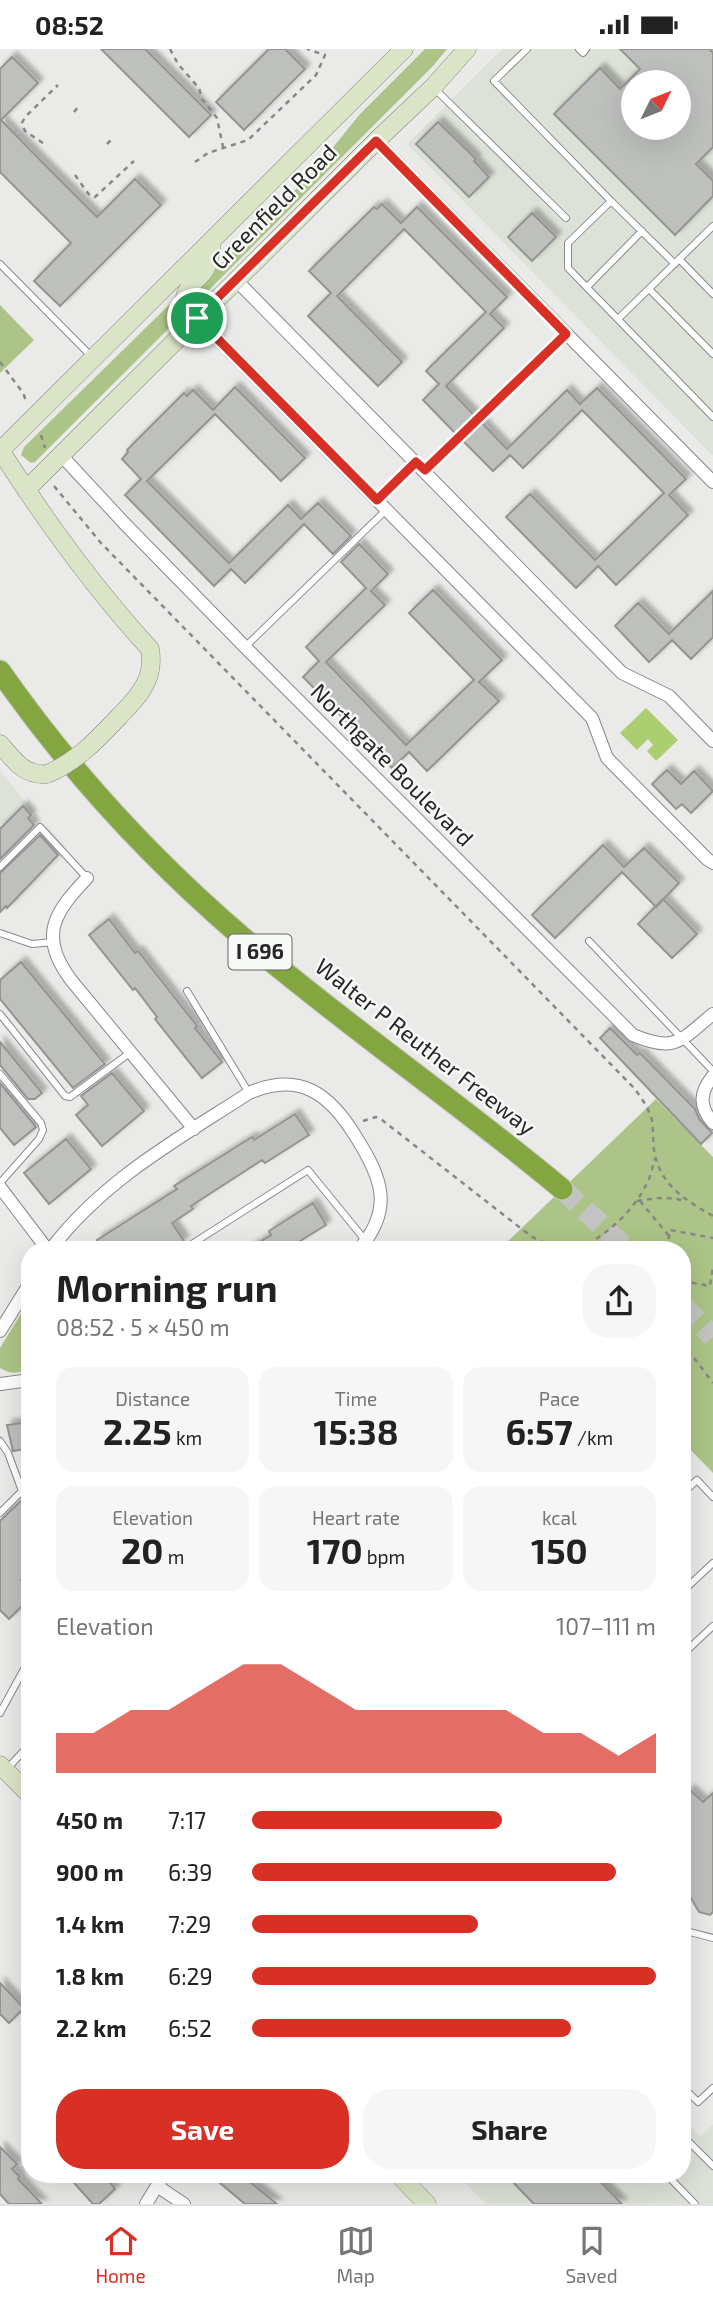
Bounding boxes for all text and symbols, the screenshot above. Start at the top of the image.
text: 08:52 [35,9,104,40]
north arrow [621,70,691,140]
map controls [621,70,691,140]
street label: Greenfield Road [205,138,342,275]
pin [167,288,227,348]
icon: arrive [178,299,216,337]
street label: Northgate Boulevard [306,677,480,851]
road number: I 696 [229,935,292,969]
street label: Walter P Reuther Freeway [310,952,541,1141]
text: Morning run [56,1264,277,1310]
button: share [582,1264,656,1338]
text: 08:52 · 5 × 450 m [56,1313,230,1341]
text: Distance [115,1387,190,1410]
text: Time [335,1387,377,1410]
text: Pace [539,1387,580,1410]
text: 2.25 [103,1410,172,1452]
text: 15:38 [313,1410,399,1452]
text: 6:57 [505,1410,573,1452]
text: km [172,1426,202,1449]
text: /km [573,1426,613,1449]
text: Elevation [112,1506,193,1529]
text: Heart rate [312,1506,400,1529]
text: kcal [542,1506,577,1529]
text: 20 [121,1529,163,1571]
text: 170 [307,1529,362,1571]
text: 150 [531,1529,588,1571]
text: m [163,1545,184,1568]
text: bpm [362,1545,405,1568]
text: Elevation [56,1612,154,1640]
text: 107–111 m [556,1612,656,1640]
text: 450 m [56,1806,123,1834]
text: 7:17 [168,1806,206,1834]
text: 900 m [56,1858,124,1886]
text: 6:39 [168,1858,213,1886]
text: 1.4 km [56,1910,124,1938]
text: 7:29 [168,1910,211,1938]
text: 1.8 km [56,1962,124,1990]
text: 6:29 [168,1962,213,1990]
text: 2.2 km [56,2014,126,2042]
text: 6:52 [168,2014,212,2042]
button: Save [56,2089,349,2169]
button: Share [363,2089,656,2169]
tab: Home [95,2222,146,2287]
tab: Map [337,2222,375,2287]
tab: Saved [565,2222,618,2287]

